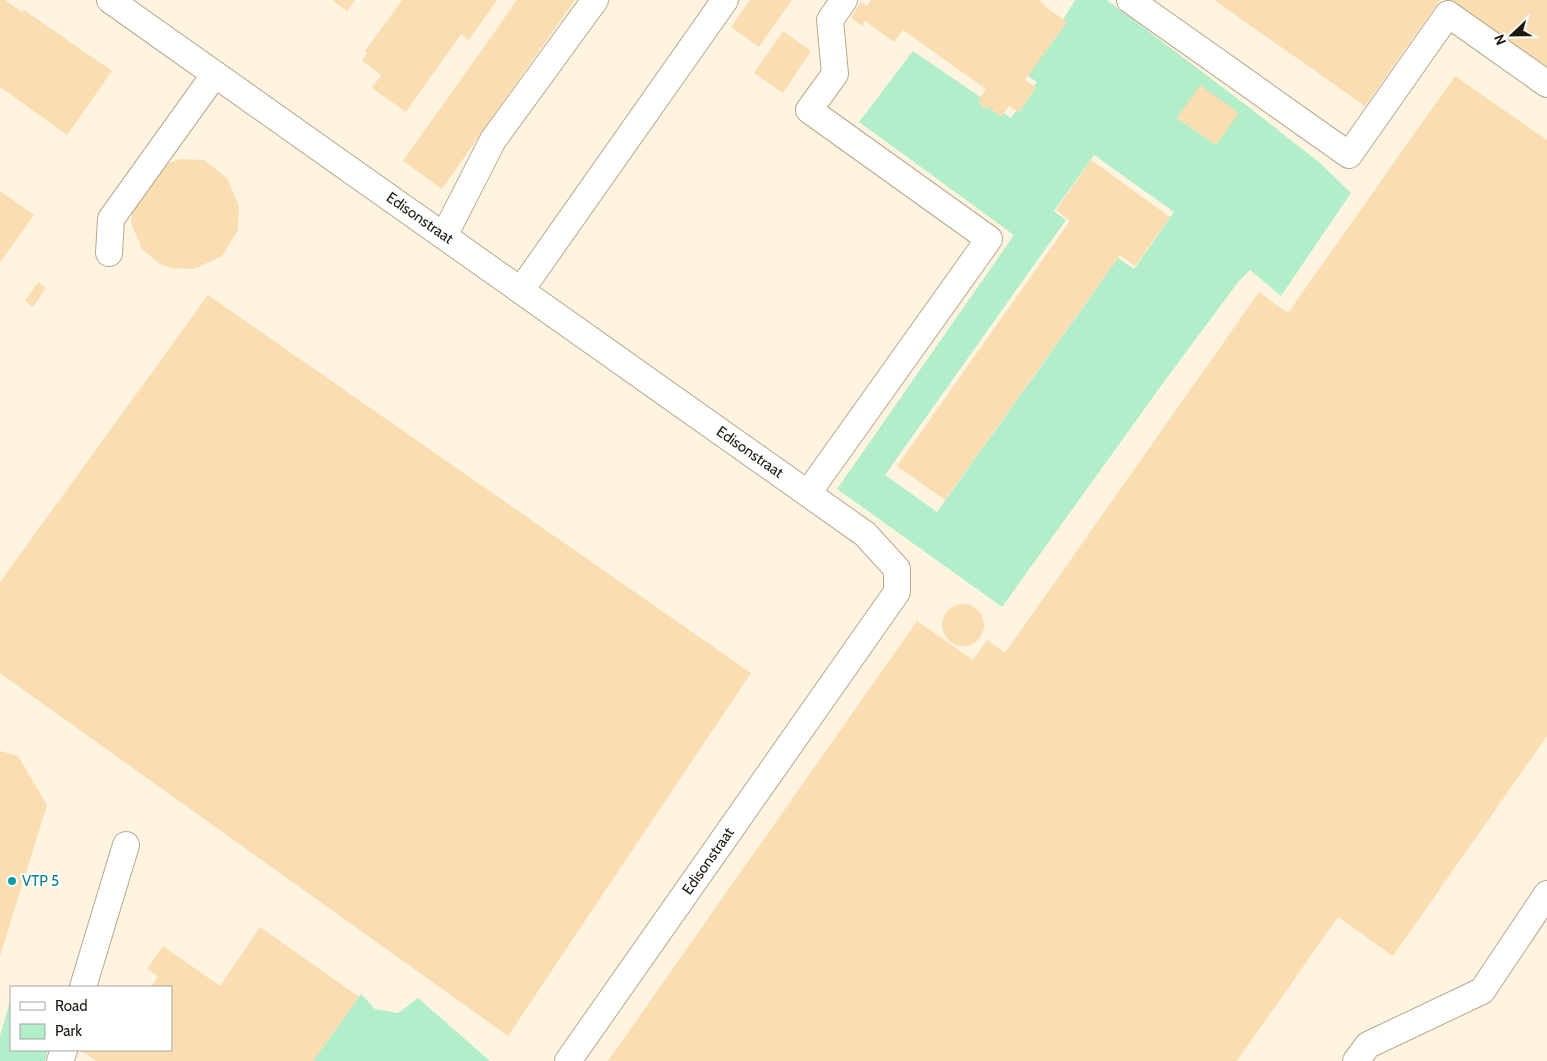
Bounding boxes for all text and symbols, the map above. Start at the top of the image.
north arrow [1487,10,1537,60]
text: N [1490,32,1510,48]
street label: Edisonstraat [383,188,457,248]
street label: Edisonstraat [713,422,787,482]
street label: Edisonstraat [678,824,738,898]
place label: VTP 5 [22,872,59,890]
marker: VTP 5 [6,875,18,887]
legend [10,986,172,1051]
text: Road [55,997,88,1015]
text: Park [55,1022,82,1040]

